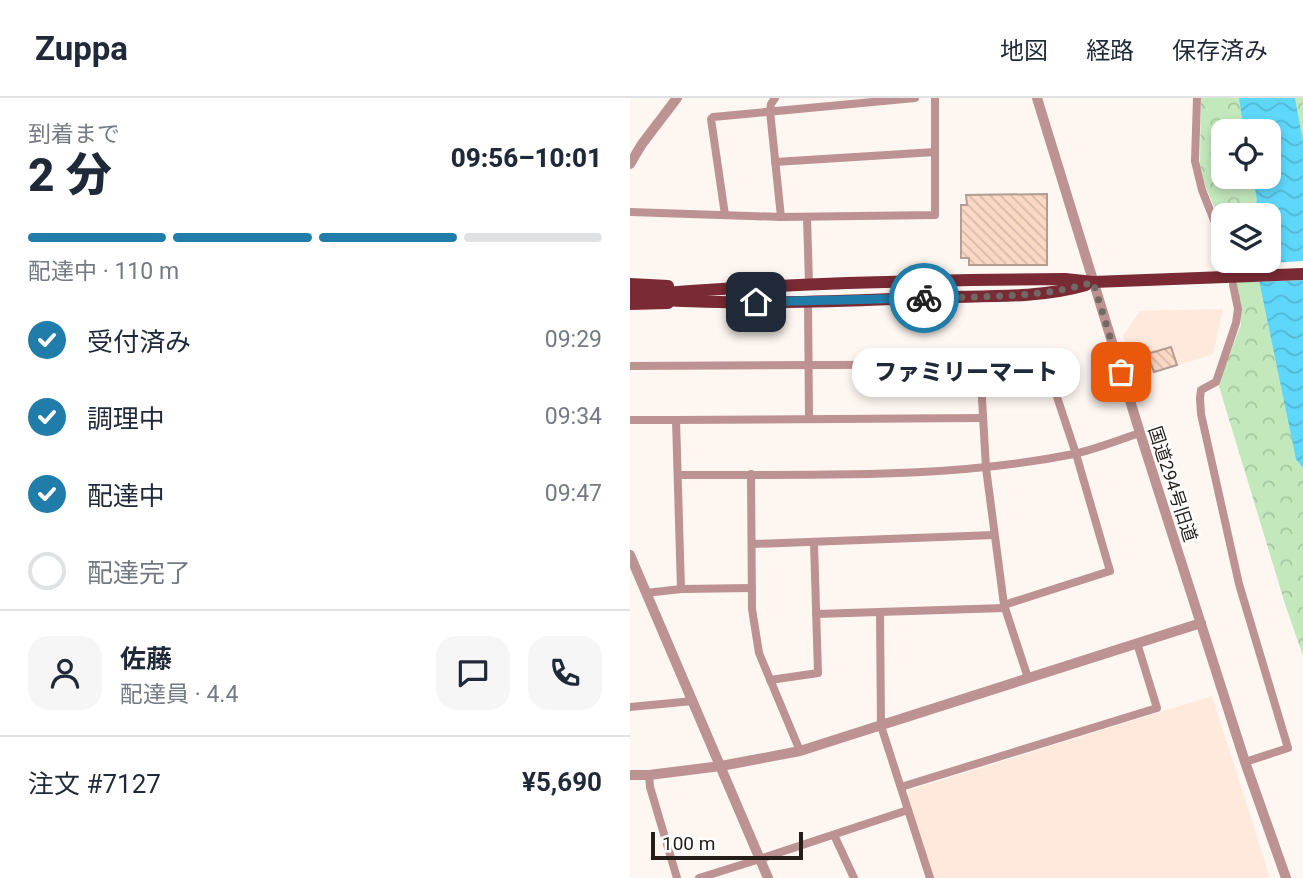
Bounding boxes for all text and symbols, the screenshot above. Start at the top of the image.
text: Zuppa [35,29,128,68]
text: 地図 [1000,37,1048,65]
text: 経路 [1086,37,1134,65]
text: 保存済み [1172,37,1268,65]
map controls [1211,119,1281,273]
button: locate [1211,119,1281,189]
text: 到着まで [28,121,120,148]
text: 09:56–10:01 [451,143,602,173]
text: 2 分 [28,148,112,202]
button: layers [1211,203,1281,273]
text: 配達中 · 110 m [28,258,179,285]
courier [889,263,959,333]
pin [726,272,786,332]
icon: bike [905,279,943,317]
icon: home [737,283,775,321]
icon: check [28,321,66,359]
text: 09:29 [545,326,602,353]
text: 受付済み [87,327,191,357]
pin [1091,342,1151,402]
callout: ファミリーマート [851,348,1079,396]
icon: bag [1102,353,1140,391]
text: ファミリーマート [874,359,1058,386]
icon: check [28,398,66,436]
text: 09:34 [545,403,602,430]
text: 調理中 [87,404,165,434]
street label: 国道294号旧道 [1144,424,1202,544]
icon: check [28,475,66,513]
text: 09:47 [545,480,602,507]
text: 配達中 [87,481,165,511]
text: 配達完了 [87,558,191,588]
button: person [28,636,102,710]
button: chat [436,636,510,710]
button: phone [528,636,602,710]
text: 佐藤 [120,644,172,674]
text: 配達員 · 4.4 [120,681,238,708]
text: ¥5,690 [522,767,602,797]
text: 注文 #7127 [28,769,161,799]
scale bar [651,829,803,861]
text: 100 m [662,832,715,855]

